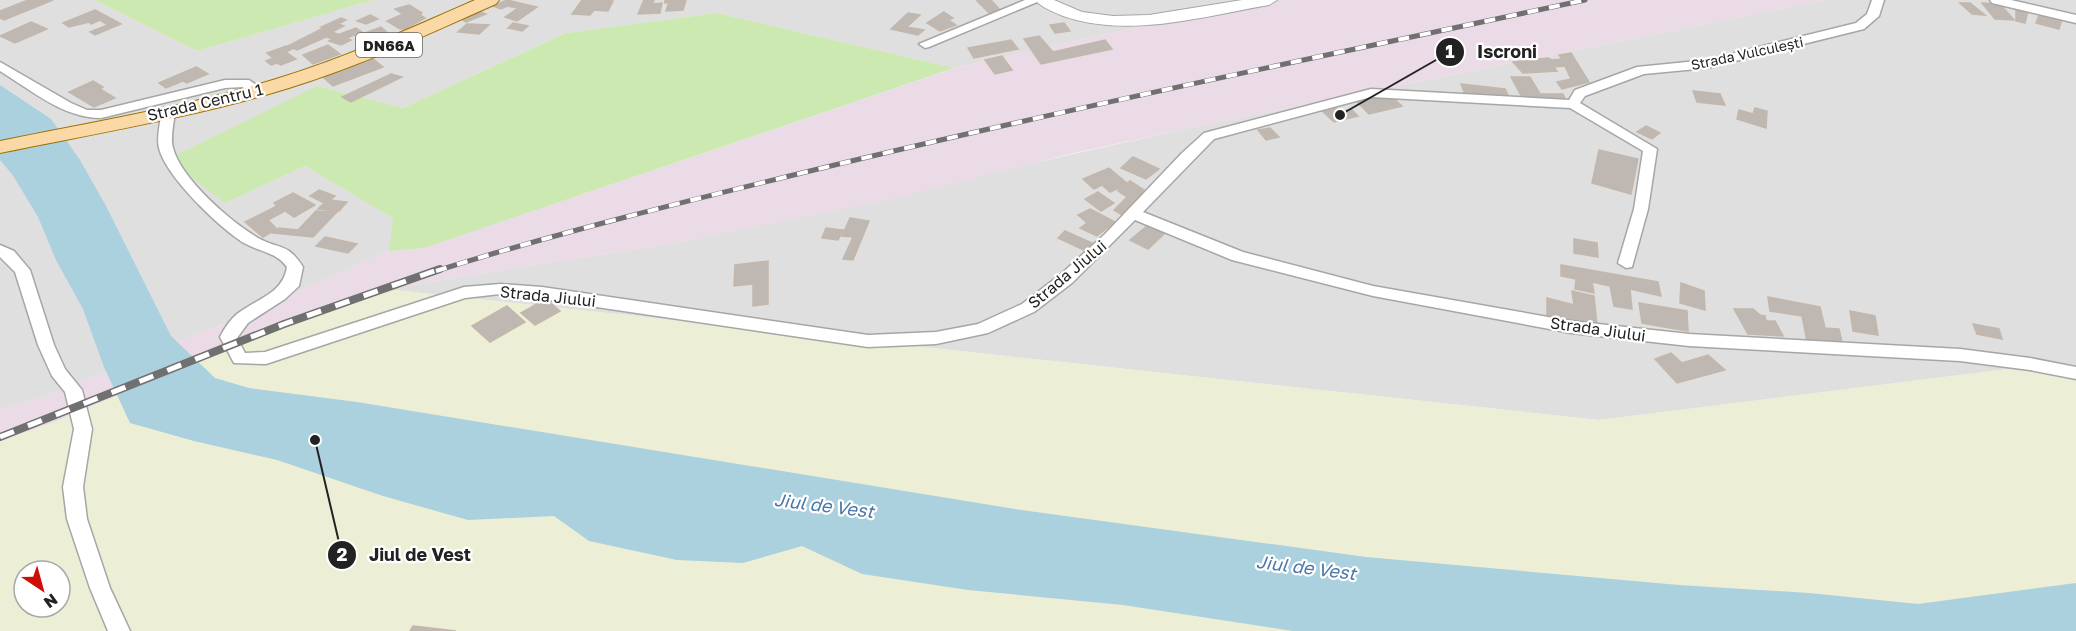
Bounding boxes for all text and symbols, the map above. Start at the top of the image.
road number: DN66A [356,33,422,57]
street label: Strada Vulculești [1689,33,1805,73]
callout: Iscroni [1435,34,1549,70]
text: 1 [1445,40,1455,62]
text: Iscroni [1477,40,1537,62]
street label: Strada Centru 1 [145,79,265,125]
street label: Strada Jiului [1024,235,1110,313]
street label: Strada Jiului [499,281,597,311]
street label: Strada Jiului [1549,312,1647,346]
water label: Jiul de Vest [773,488,877,522]
callout: Jiul de Vest [327,537,483,573]
text: 2 [337,543,348,565]
text: Jiul de Vest [369,543,471,565]
water label: Jiul de Vest [1255,550,1359,584]
north arrow [12,559,72,619]
text: N [40,589,62,613]

